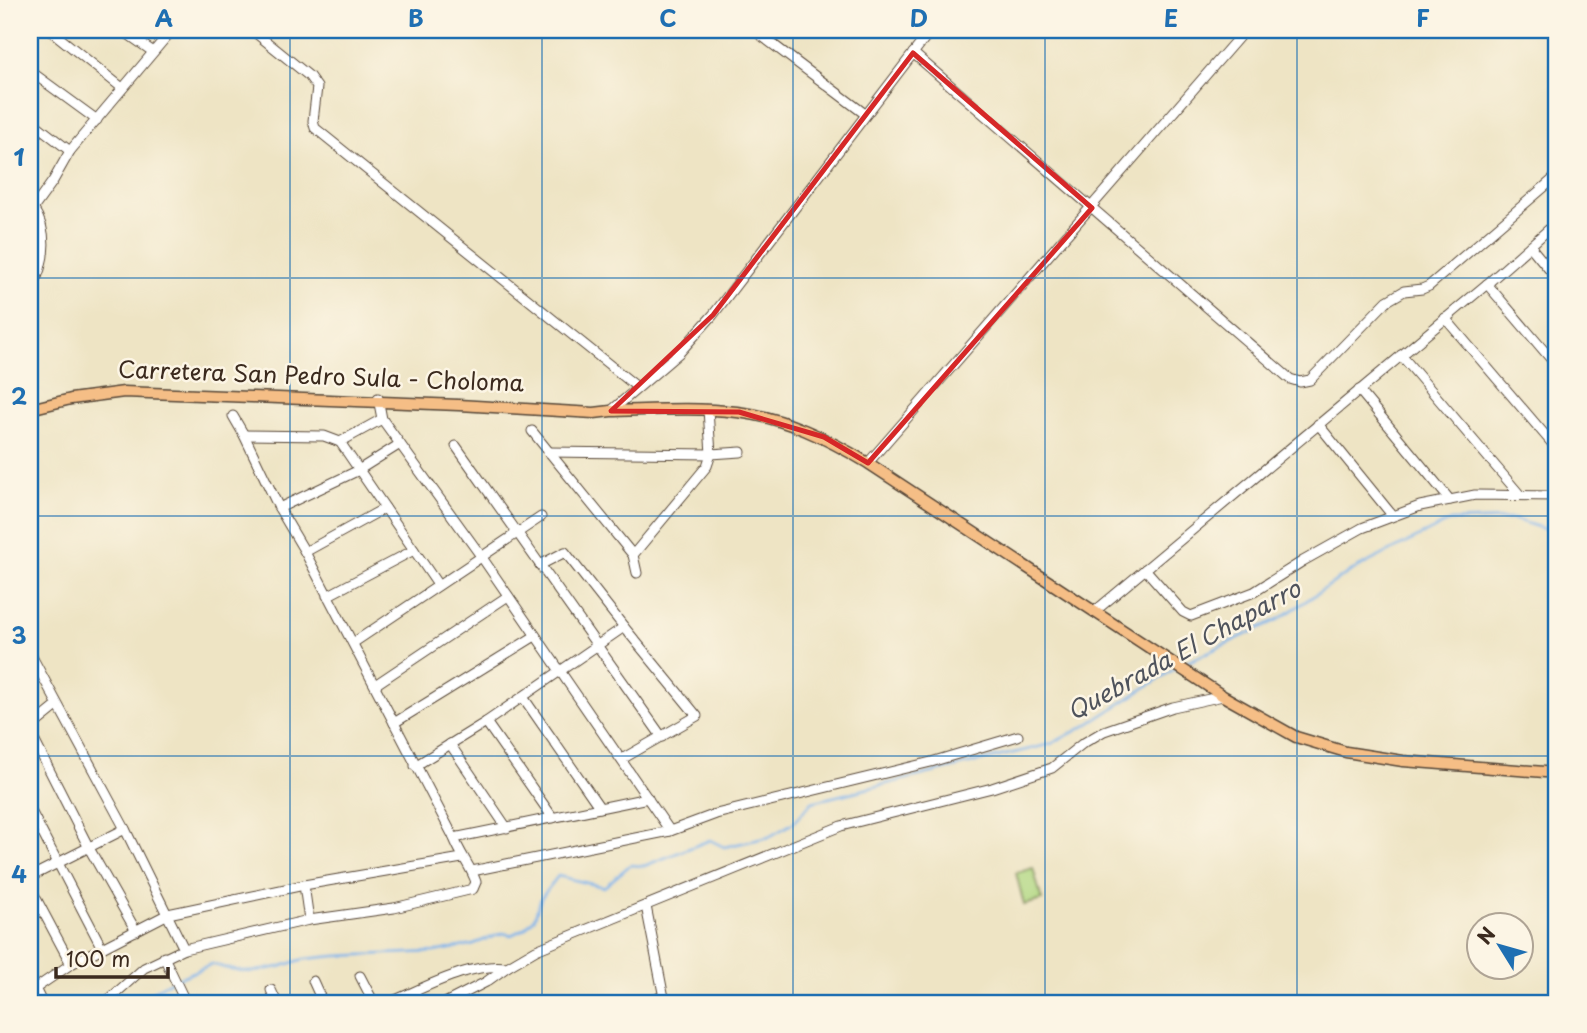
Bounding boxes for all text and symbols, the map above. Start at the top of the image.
text: A [155,0,173,35]
text: B [408,0,424,35]
text: C [659,0,677,35]
text: D [910,0,928,35]
text: E [1164,0,1178,35]
text: F [1416,0,1430,35]
text: 1 [14,139,25,174]
street label: Carretera San Pedro Sula - Choloma [118,350,525,400]
text: 2 [11,378,27,413]
water label: Quebrada El Chaparro [1060,569,1308,728]
text: 3 [11,617,27,652]
text: 4 [11,856,27,891]
north arrow [1464,911,1534,981]
text: N [1470,921,1501,950]
scale bar [56,935,168,979]
text: 100 m [66,942,130,974]

